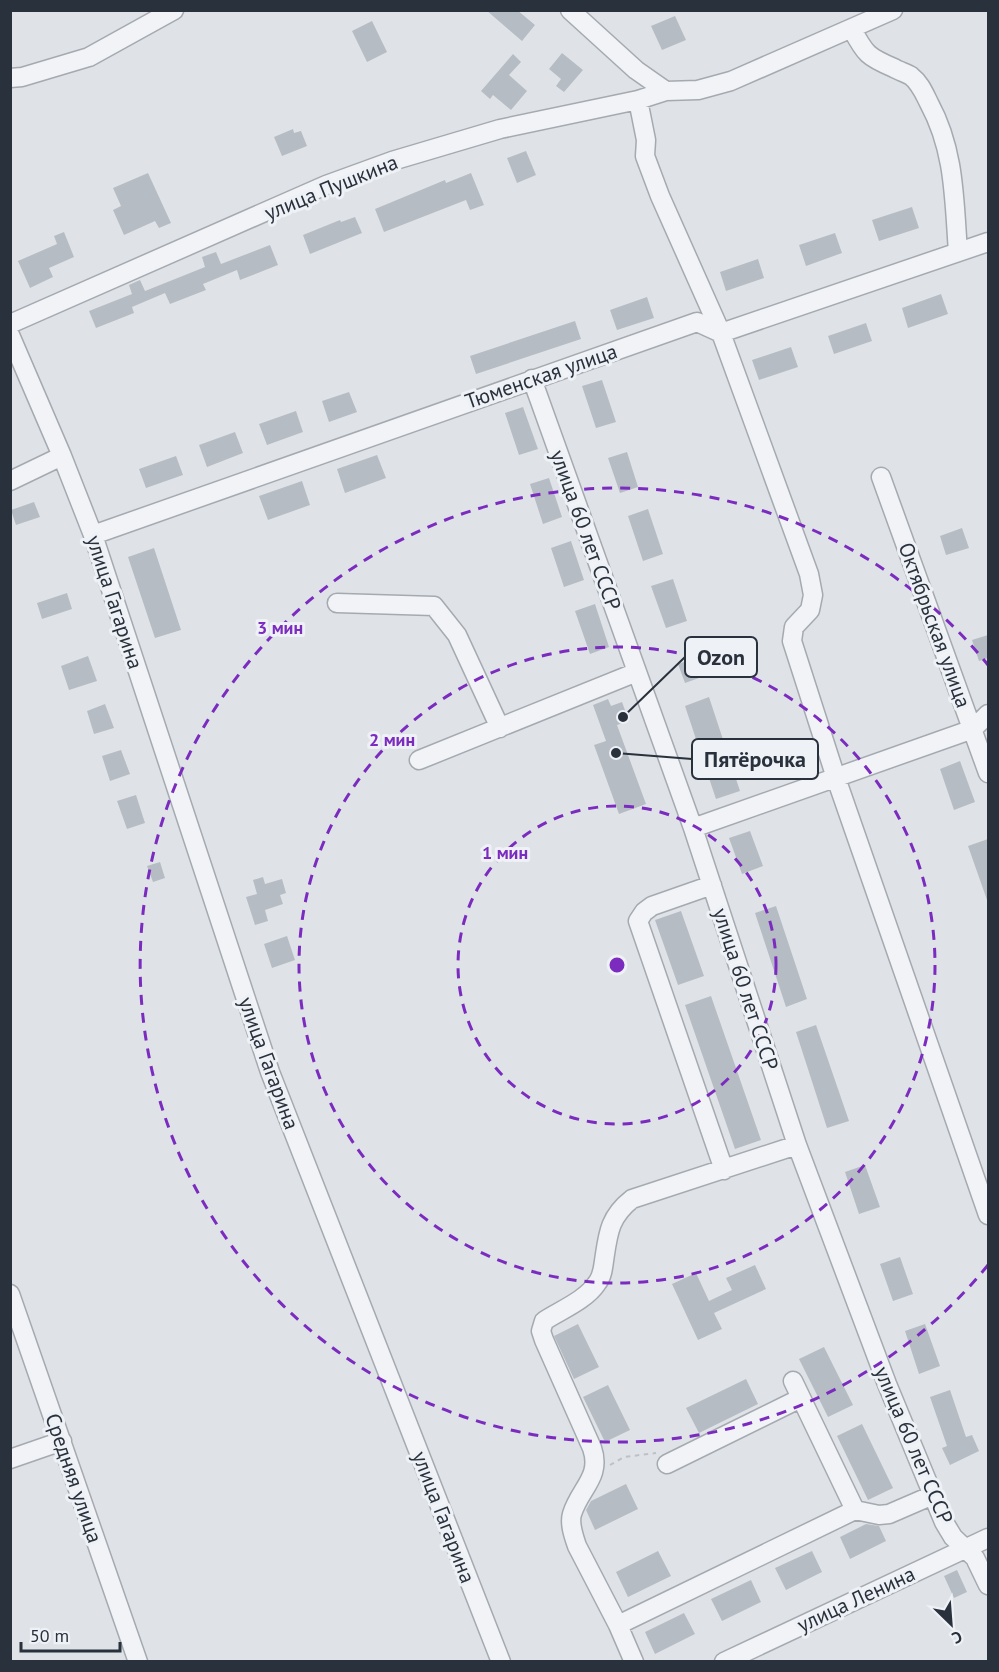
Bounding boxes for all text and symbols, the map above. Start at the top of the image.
street label: улица Пушкина [260,148,402,226]
street label: Тюменская улица [461,337,621,415]
street label: улица 60 лет СССР [544,446,628,614]
street label: улица Гагарина [81,532,149,672]
street label: Октябрьская улица [893,539,977,711]
text: 3 мин [257,616,303,639]
callout: Ozon [685,637,757,677]
text: Ozon [697,643,745,671]
text: 2 мин [369,728,415,751]
callout: Пятёрочка [692,739,818,779]
text: Пятёрочка [704,745,806,773]
text: 1 мин [482,841,528,864]
street label: улица 60 лет СССР [707,905,785,1073]
centre of rings [607,955,627,975]
street label: улица Гагарина [233,993,305,1133]
street label: улица 60 лет СССР [869,1362,959,1528]
street label: Средняя улица [39,1410,109,1546]
street label: улица Гагарина [406,1447,482,1587]
street label: улица Ленина [793,1560,919,1638]
north arrow [921,1594,981,1654]
scale bar [21,1615,120,1653]
text: 50 m [30,1624,69,1647]
text: С [949,1627,966,1649]

